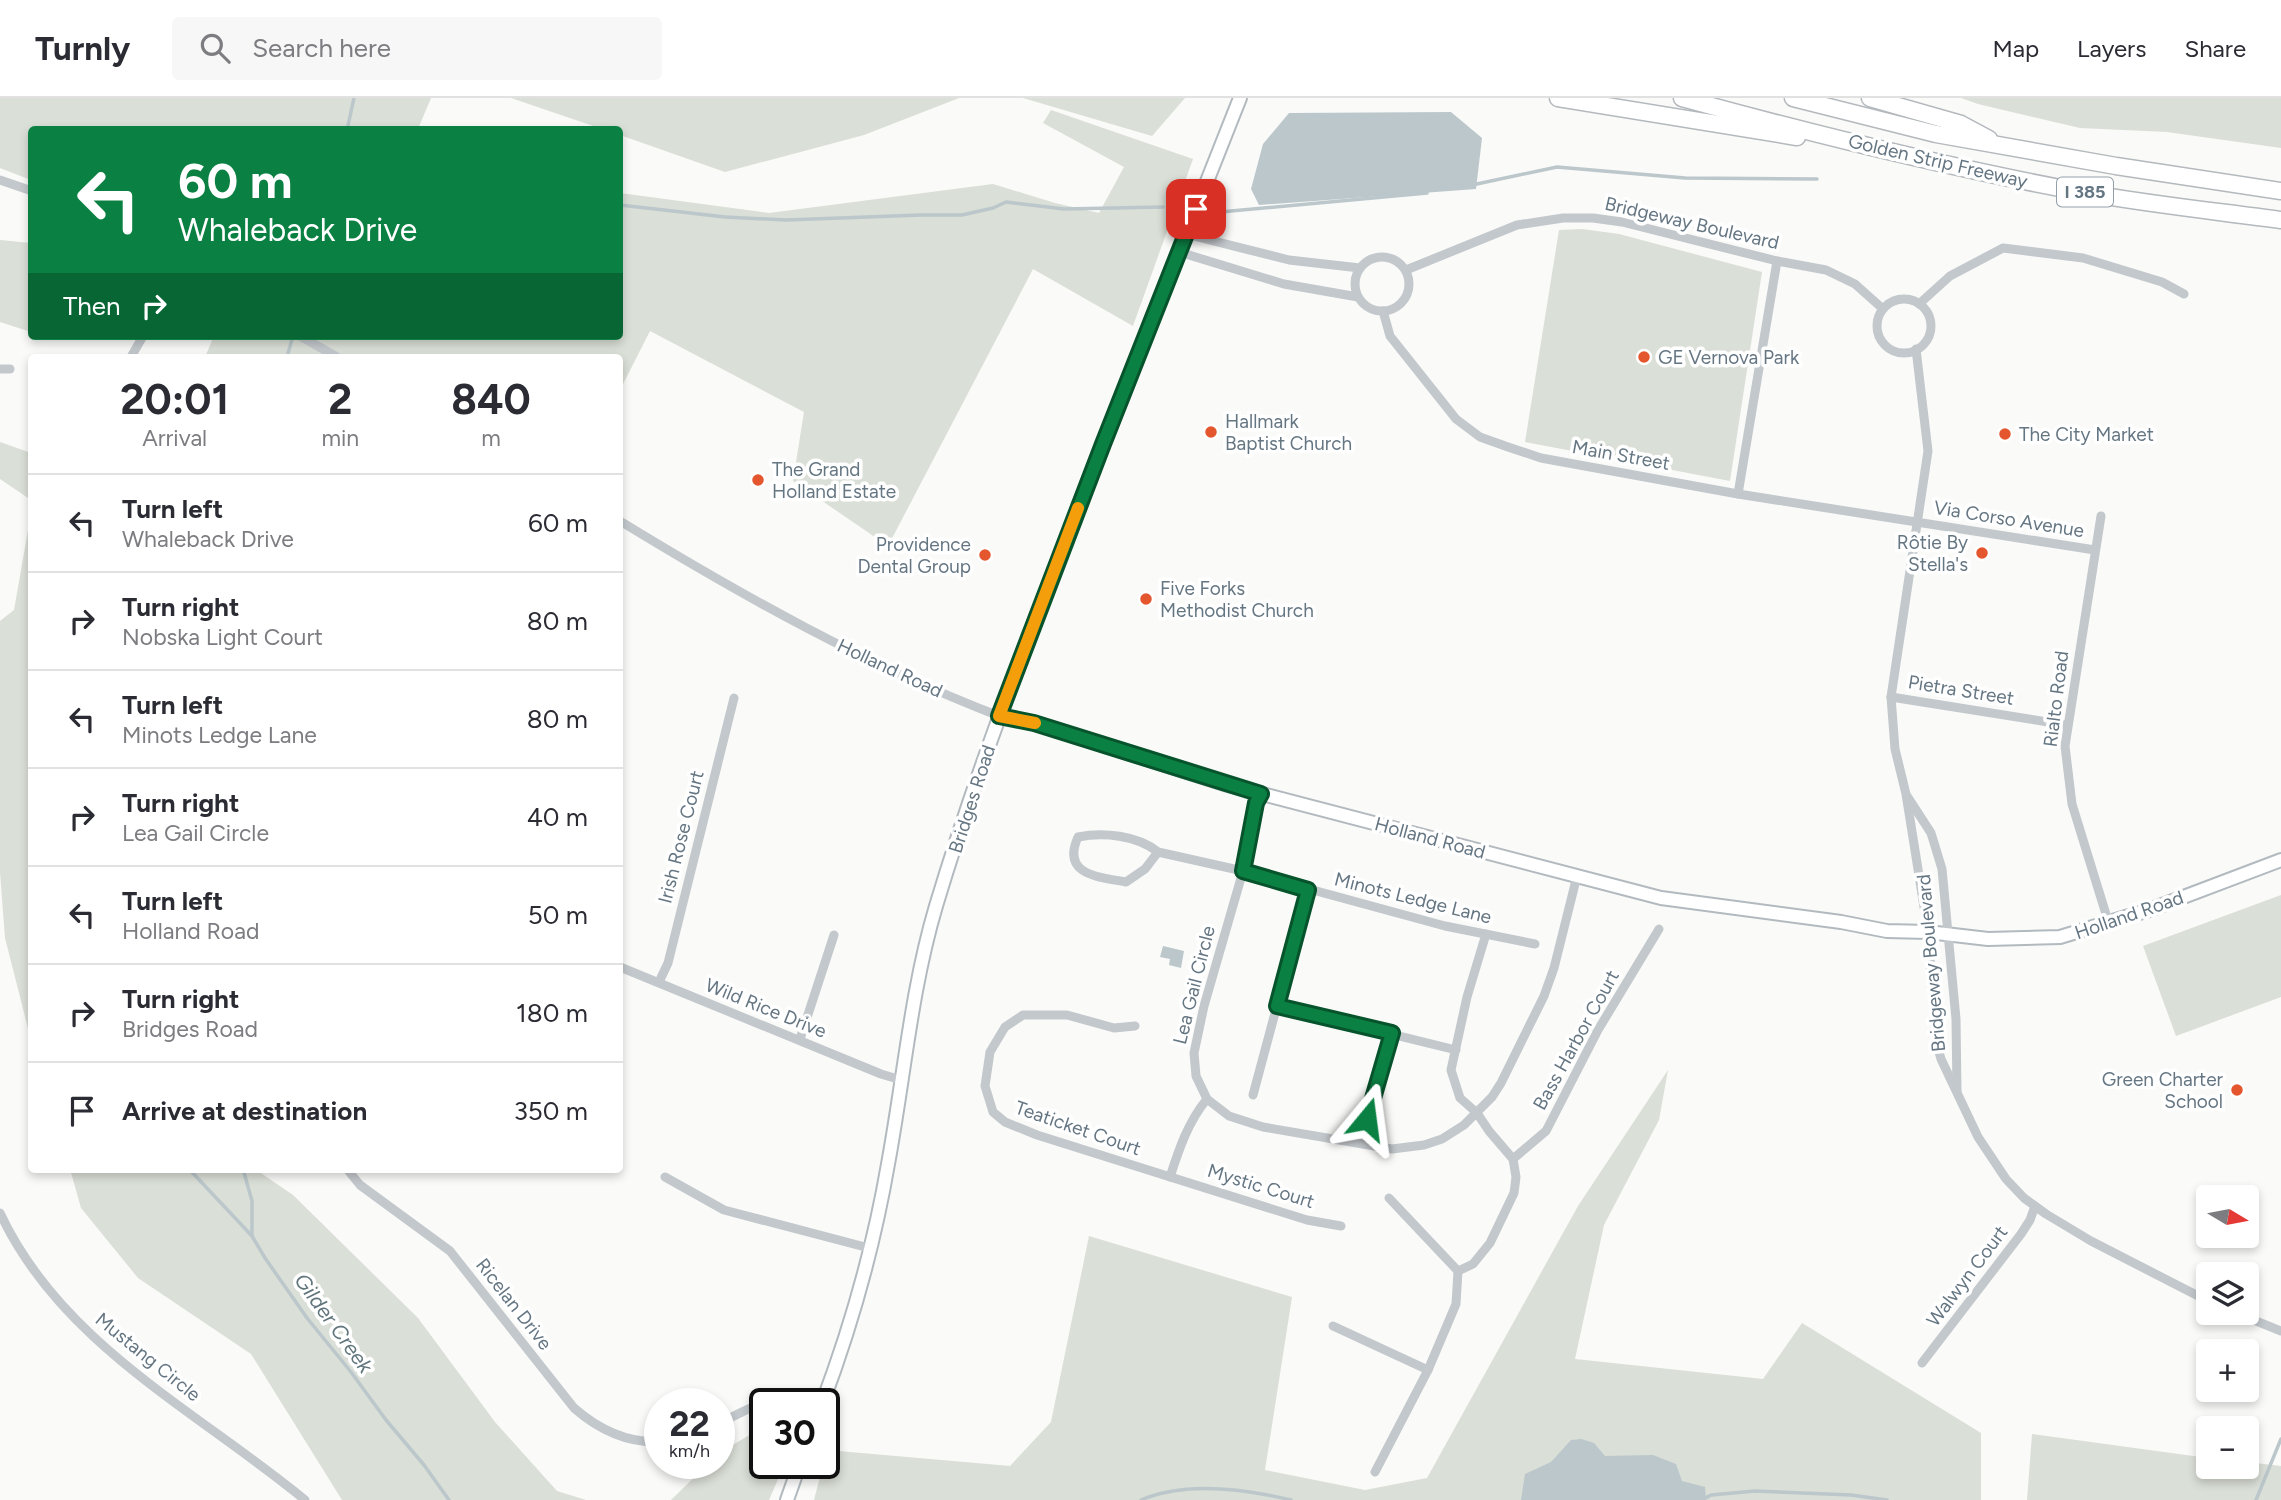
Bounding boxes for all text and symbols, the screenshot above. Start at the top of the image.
search box [172,17,662,80]
text: Turnly [35,29,130,68]
icon: search [196,29,234,67]
text: Search here [252,32,391,64]
text: Map [1992,34,2039,63]
text: Layers [2077,34,2146,63]
text: Share [2184,34,2246,63]
street label: Golden Strip Freeway [1846,129,2030,193]
text: 60 m [178,151,293,210]
icon: left [63,154,154,245]
road number: I 385 [2057,178,2113,206]
pin [1166,179,1226,239]
icon: arrive [1177,190,1215,228]
street label: Bridgeway Boulevard [1603,192,1781,254]
text: Whaleback Drive [178,211,417,249]
icon: right [135,287,173,325]
text: Then [63,290,121,322]
place label: GE Vernova Park [1658,346,1800,369]
marker: GE Vernova Park [1636,349,1652,365]
text: 20:01 [120,374,229,425]
text: 2 [328,374,352,425]
text: 840 [451,374,531,425]
place label: Hallmark Baptist Church [1225,410,1352,455]
place label: The City Market [2019,423,2154,446]
text: Arrival [142,424,207,452]
text: min [321,424,359,452]
text: m [481,424,501,452]
marker: Hallmark Baptist Church [1203,424,1219,440]
marker: The City Market [1997,426,2013,442]
street label: Main Street [1570,435,1672,475]
place label: The Grand Holland Estate [772,458,896,503]
marker: The Grand Holland Estate [750,472,766,488]
text: Turn left [122,493,223,525]
street label: Via Corso Avenue [1932,496,2086,542]
icon: left [63,504,101,542]
text: 60 m [528,507,588,539]
text: Whaleback Drive [122,525,294,553]
place label: Rôtie By Stella's [1897,531,1968,576]
place label: Providence Dental Group [858,533,971,578]
marker: Rôtie By Stella's [1974,545,1990,561]
marker: Providence Dental Group [977,547,993,563]
place label: Five Forks Methodist Church [1160,577,1314,622]
text: Turn right [122,591,239,623]
marker: Five Forks Methodist Church [1138,591,1154,607]
icon: right [63,602,101,640]
text: 80 m [527,605,588,637]
text: Nobska Light Court [122,623,323,651]
street label: Holland Road [834,634,946,702]
street label: Rialto Road [2039,650,2073,748]
street label: Pietra Street [1906,670,2016,710]
text: Turn left [122,689,223,721]
icon: left [63,700,101,738]
text: 80 m [527,703,588,735]
text: Minots Ledge Lane [122,721,317,749]
street label: Bridges Road [944,742,1000,856]
street label: Irish Rose Court [653,768,709,906]
text: Turn right [122,787,239,819]
icon: right [63,798,101,836]
text: 40 m [527,801,588,833]
street label: Holland Road [1372,812,1488,864]
text: Lea Gail Circle [122,819,269,847]
street label: Minots Ledge Lane [1332,867,1494,929]
street label: Bridgeway Boulevard [1912,873,1950,1053]
text: Turn left [122,885,223,917]
street label: Holland Road [2072,886,2186,944]
icon: left [63,896,101,934]
text: 50 m [528,899,588,931]
text: Holland Road [122,917,259,945]
street label: Lea Gail Circle [1168,923,1220,1047]
street label: Bass Harbor Court [1528,966,1624,1114]
street label: Wild Rice Drive [702,973,830,1043]
text: Turn right [122,983,239,1015]
icon: right [63,994,101,1032]
text: 180 m [516,997,588,1029]
text: Bridges Road [122,1015,258,1043]
place label: Green Charter School [2102,1068,2224,1113]
position arrow [1330,1082,1404,1156]
marker: Green Charter School [2229,1082,2245,1098]
icon: arrive [63,1092,101,1130]
text: Arrive at destination [122,1095,367,1127]
text: 350 m [514,1095,588,1127]
street label: Teaticket Court [1012,1096,1144,1160]
street label: Mystic Court [1205,1159,1317,1213]
north arrow [2196,1185,2259,1248]
map controls [2196,1185,2259,1479]
street label: Walwyn Court [1922,1221,2012,1331]
street label: Ricelan Drive [471,1254,557,1354]
button: layers [2196,1262,2259,1325]
water label: Gilder Creek [289,1268,379,1378]
street label: Mustang Circle [91,1308,205,1406]
button: + [2196,1339,2259,1402]
speed limit sign: 30 [749,1388,840,1479]
text: 22 [669,1403,710,1445]
button: − [2196,1416,2259,1479]
text: km/h [669,1440,710,1462]

